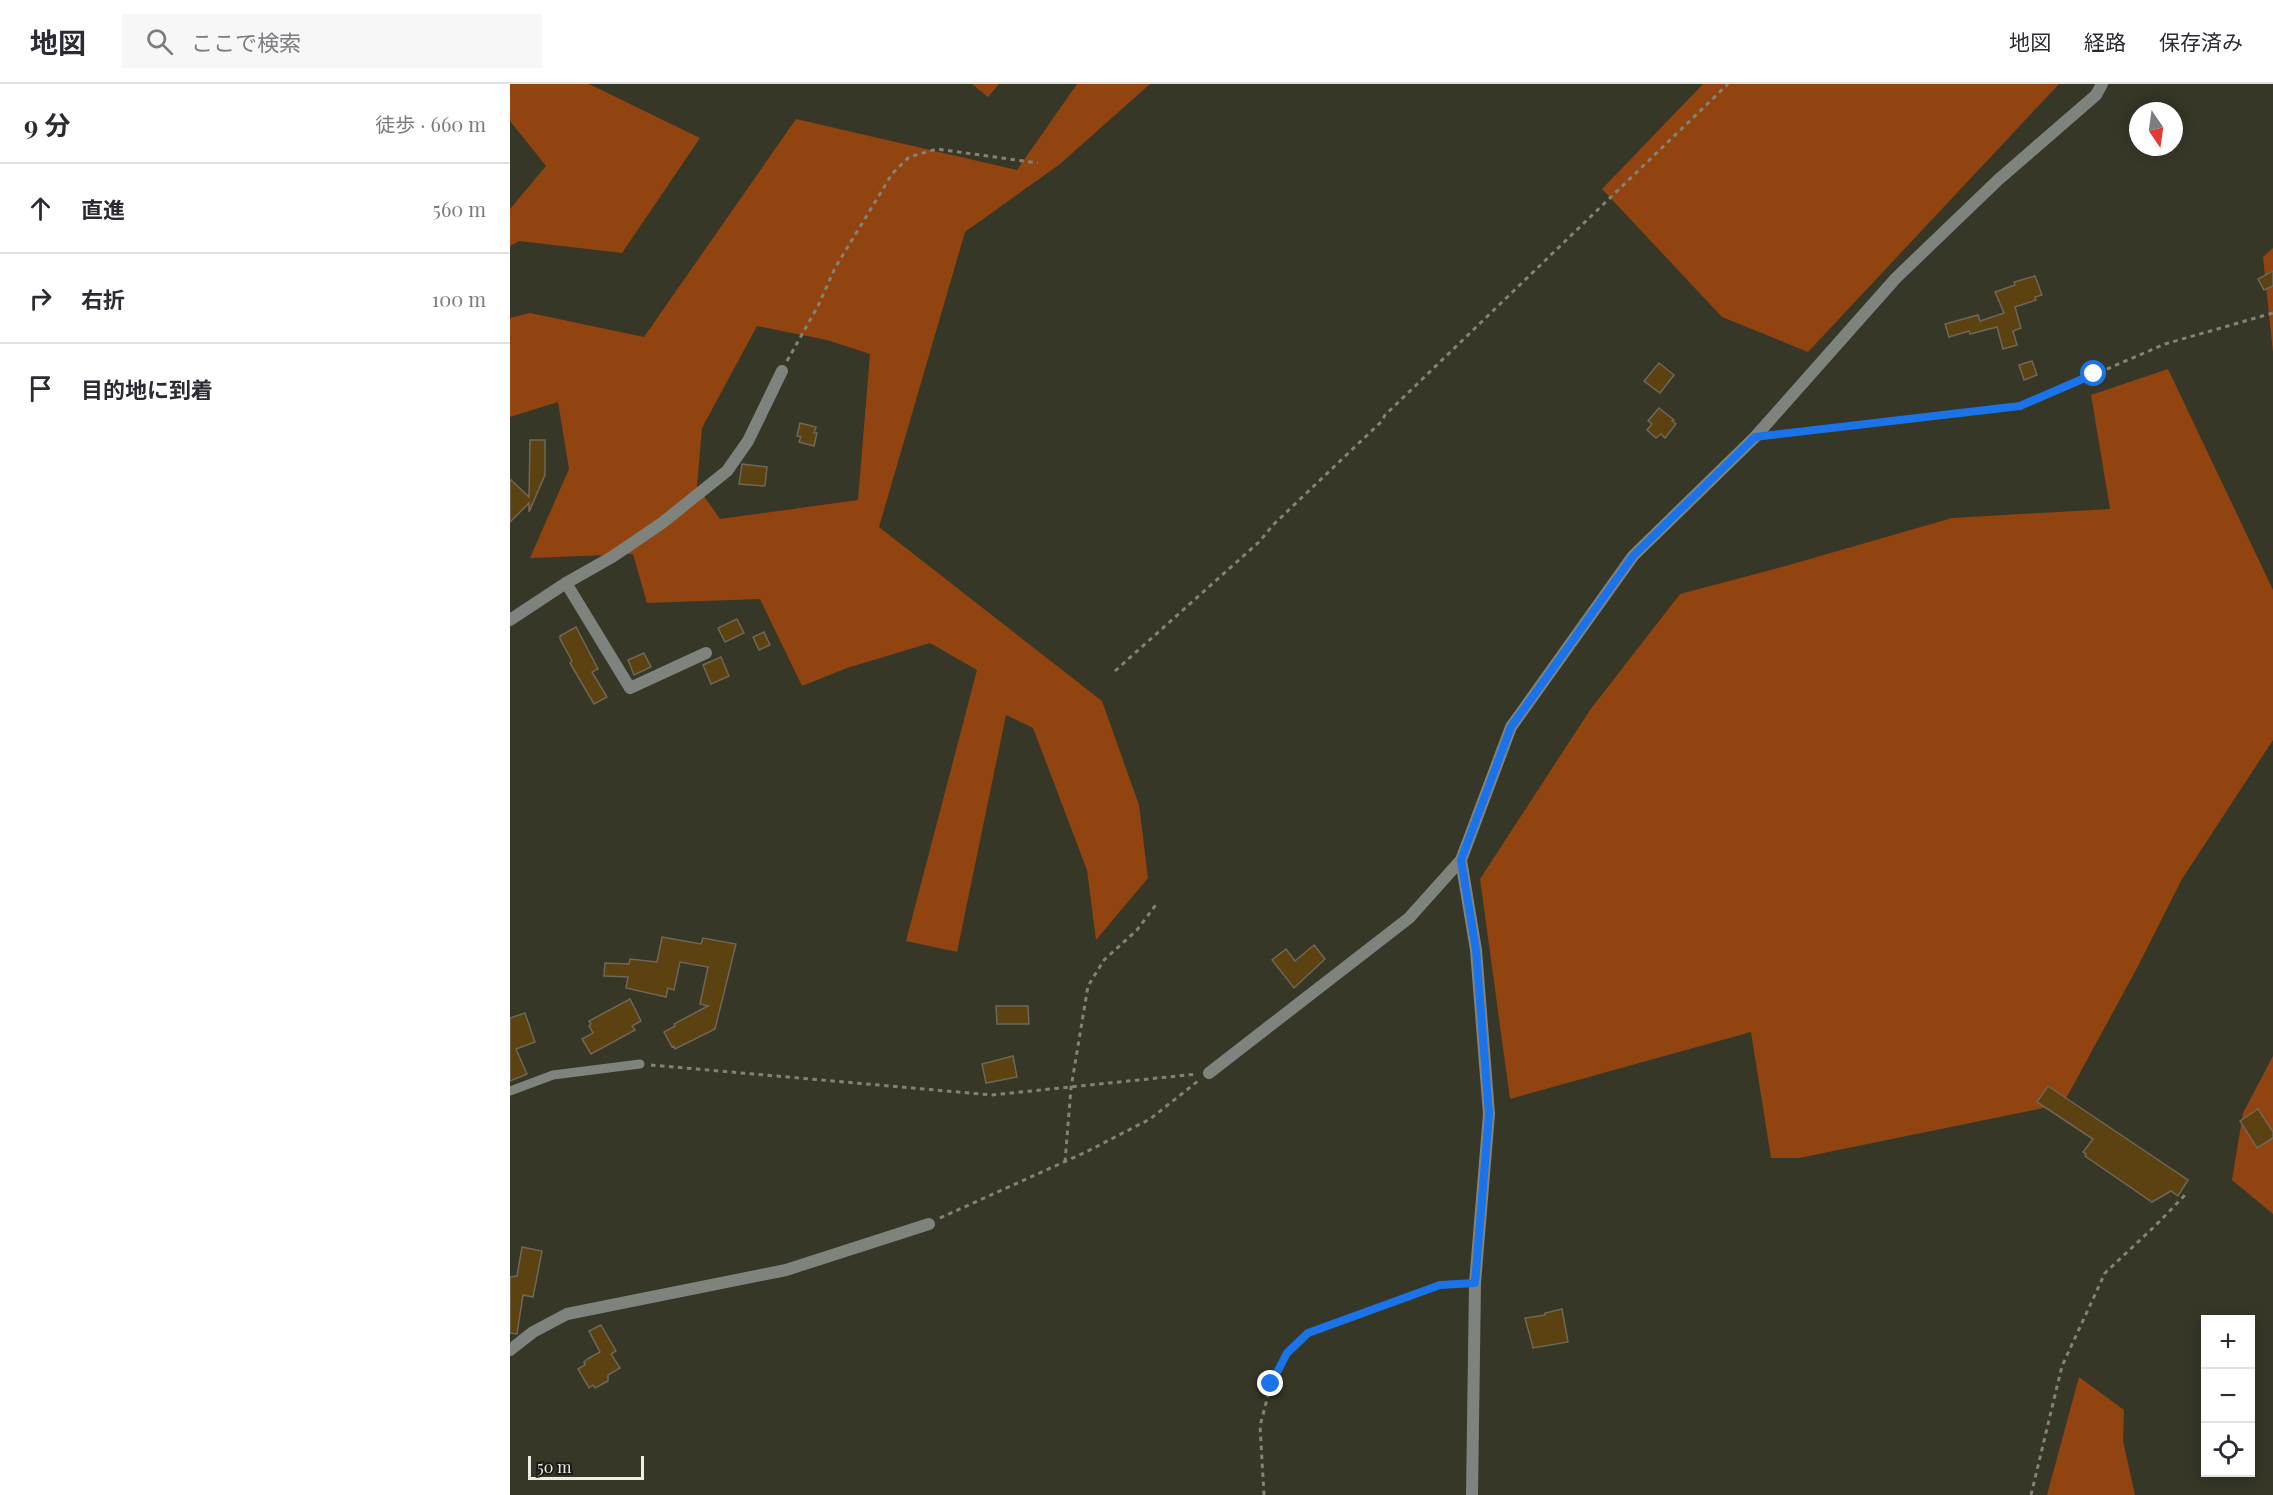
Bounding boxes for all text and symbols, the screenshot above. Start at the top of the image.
search box [122,14,542,68]
text: 地図 [30,23,86,60]
icon: search [143,25,176,58]
text: ここで検索 [191,27,301,57]
text: 地図 [2009,27,2051,55]
text: 経路 [2084,27,2126,55]
text: 保存済み [2159,27,2243,55]
north arrow [2129,102,2183,156]
text: 9 分 [24,107,70,142]
text: 徒歩 · 660 m [375,110,486,137]
icon: ahead [24,192,57,225]
text: 直進 [81,194,125,224]
text: 560 m [433,195,486,222]
icon: right [24,282,57,315]
text: 右折 [81,284,125,314]
text: 100 m [432,285,486,312]
route start [2080,360,2106,386]
icon: arrive [24,372,57,405]
text: 目的地に到着 [81,374,213,404]
map controls [2201,1315,2255,1477]
button: + [2201,1315,2255,1369]
button: − [2201,1369,2255,1423]
route end [1257,1370,1283,1396]
button: locate [2201,1423,2255,1477]
scale bar [528,1453,644,1480]
text: 50 m [537,1456,571,1477]

